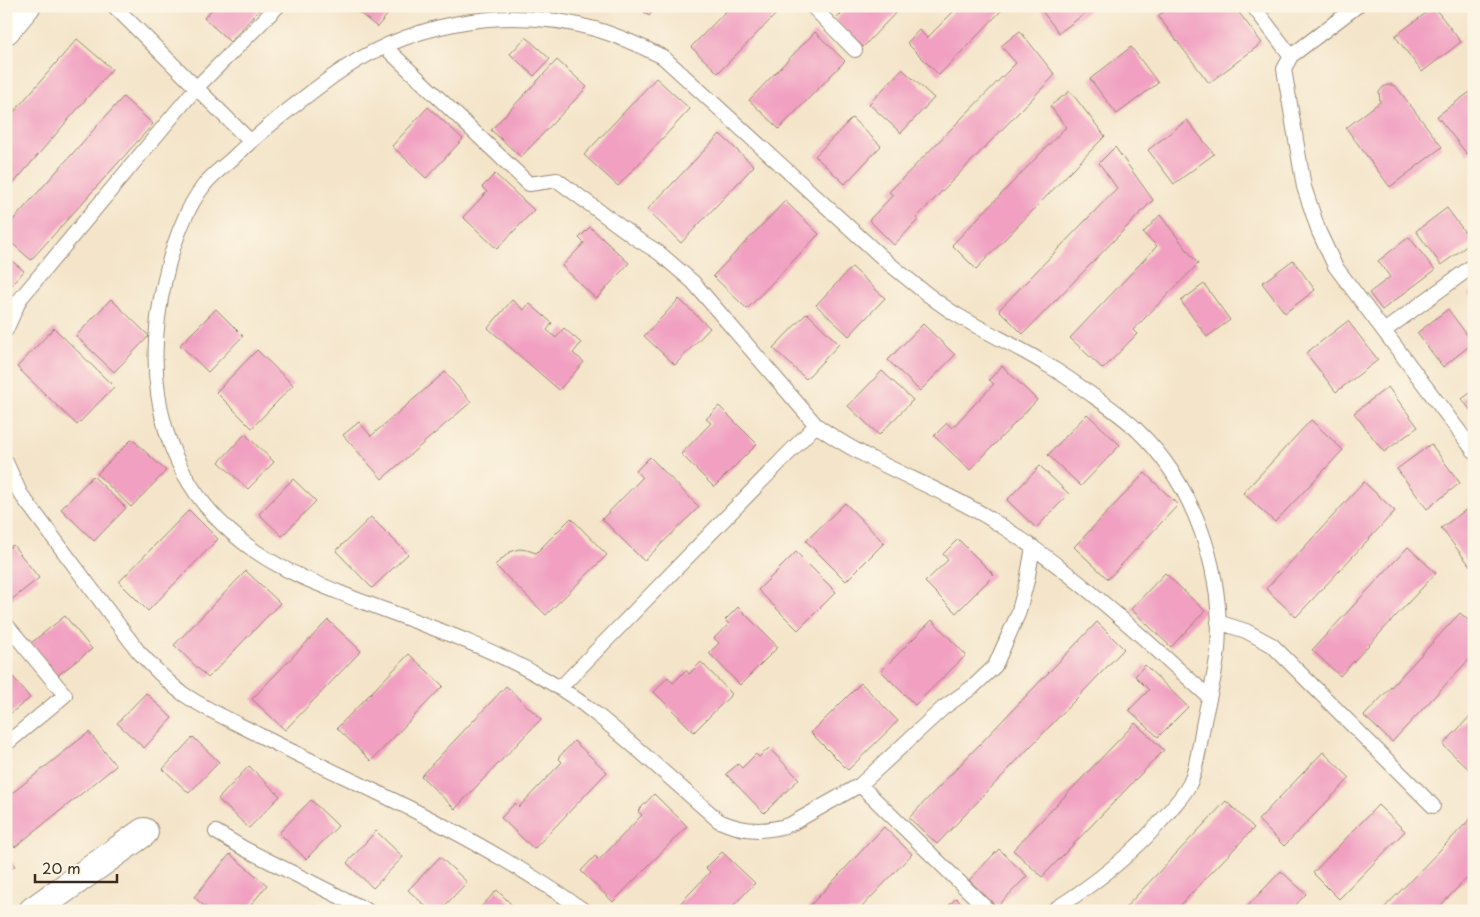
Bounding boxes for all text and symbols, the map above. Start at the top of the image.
scale bar [35,852,118,884]
text: 20 m [42,856,81,879]

